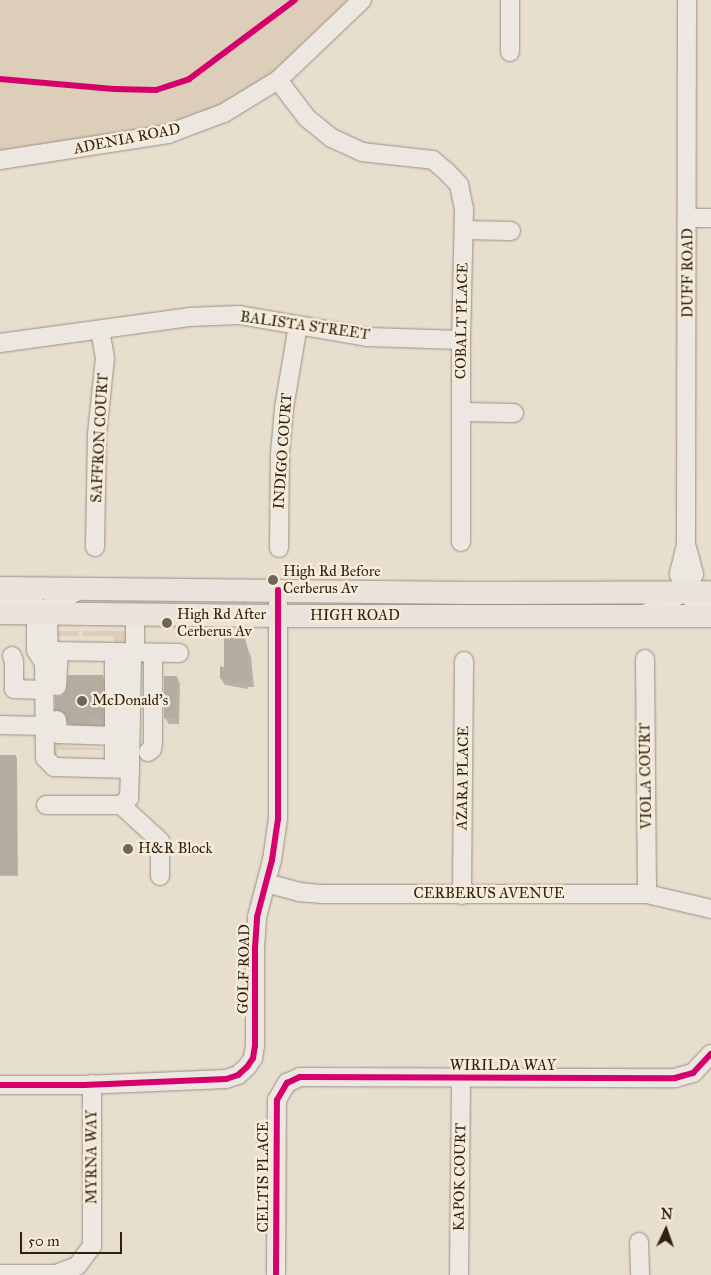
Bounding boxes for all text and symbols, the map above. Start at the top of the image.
street label: ADENIA ROAD [72,120,182,158]
street label: DUFF ROAD [679,228,697,318]
street label: COBALT PLACE [452,263,472,379]
street label: BALISTA STREET [239,308,371,344]
street label: SAFFRON COURT [88,373,112,503]
street label: INDIGO COURT [270,392,296,510]
place label: High Rd Before Cerberus Av [283,562,380,597]
marker: High Rd Before Cerberus Av [267,574,279,586]
place label: High Rd After Cerberus Av [177,605,266,640]
street label: HIGH ROAD [310,607,400,625]
marker: High Rd After Cerberus Av [161,617,173,629]
place label: McDonald's [92,692,168,710]
marker: McDonald's [76,695,88,707]
street label: VIOLA COURT [636,722,656,830]
street label: AZARA PLACE [453,726,473,830]
place label: H&R Block [138,840,212,858]
marker: H&R Block [122,843,134,855]
street label: CERBERUS AVENUE [413,885,565,903]
street label: GOLF ROAD [234,924,254,1014]
street label: WIRILDA WAY [450,1057,556,1075]
street label: MYRNA WAY [83,1110,101,1204]
street label: CELTIS PLACE [255,1121,273,1233]
street label: KAPOK COURT [450,1123,470,1231]
north arrow [641,1205,691,1255]
text: N [660,1206,673,1223]
scale bar [22,1222,125,1254]
text: 50 m [28,1232,60,1250]

